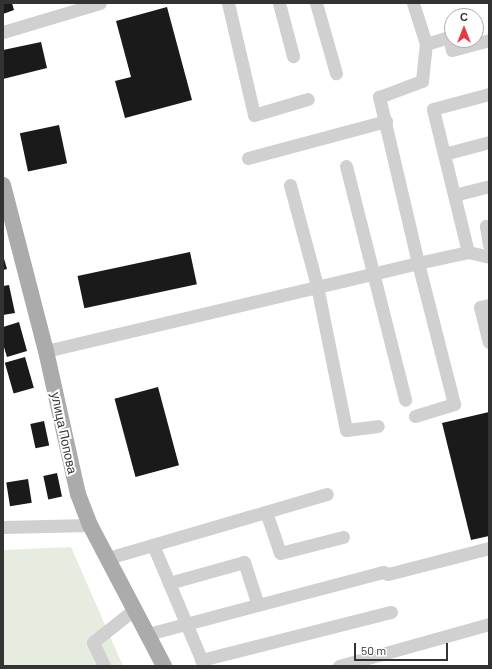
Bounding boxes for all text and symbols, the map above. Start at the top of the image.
north arrow [444,8,484,48]
text: С [460,10,468,23]
street label: улица Попова [48,391,80,475]
scale bar [356,635,450,661]
text: 50 m [361,643,386,657]

